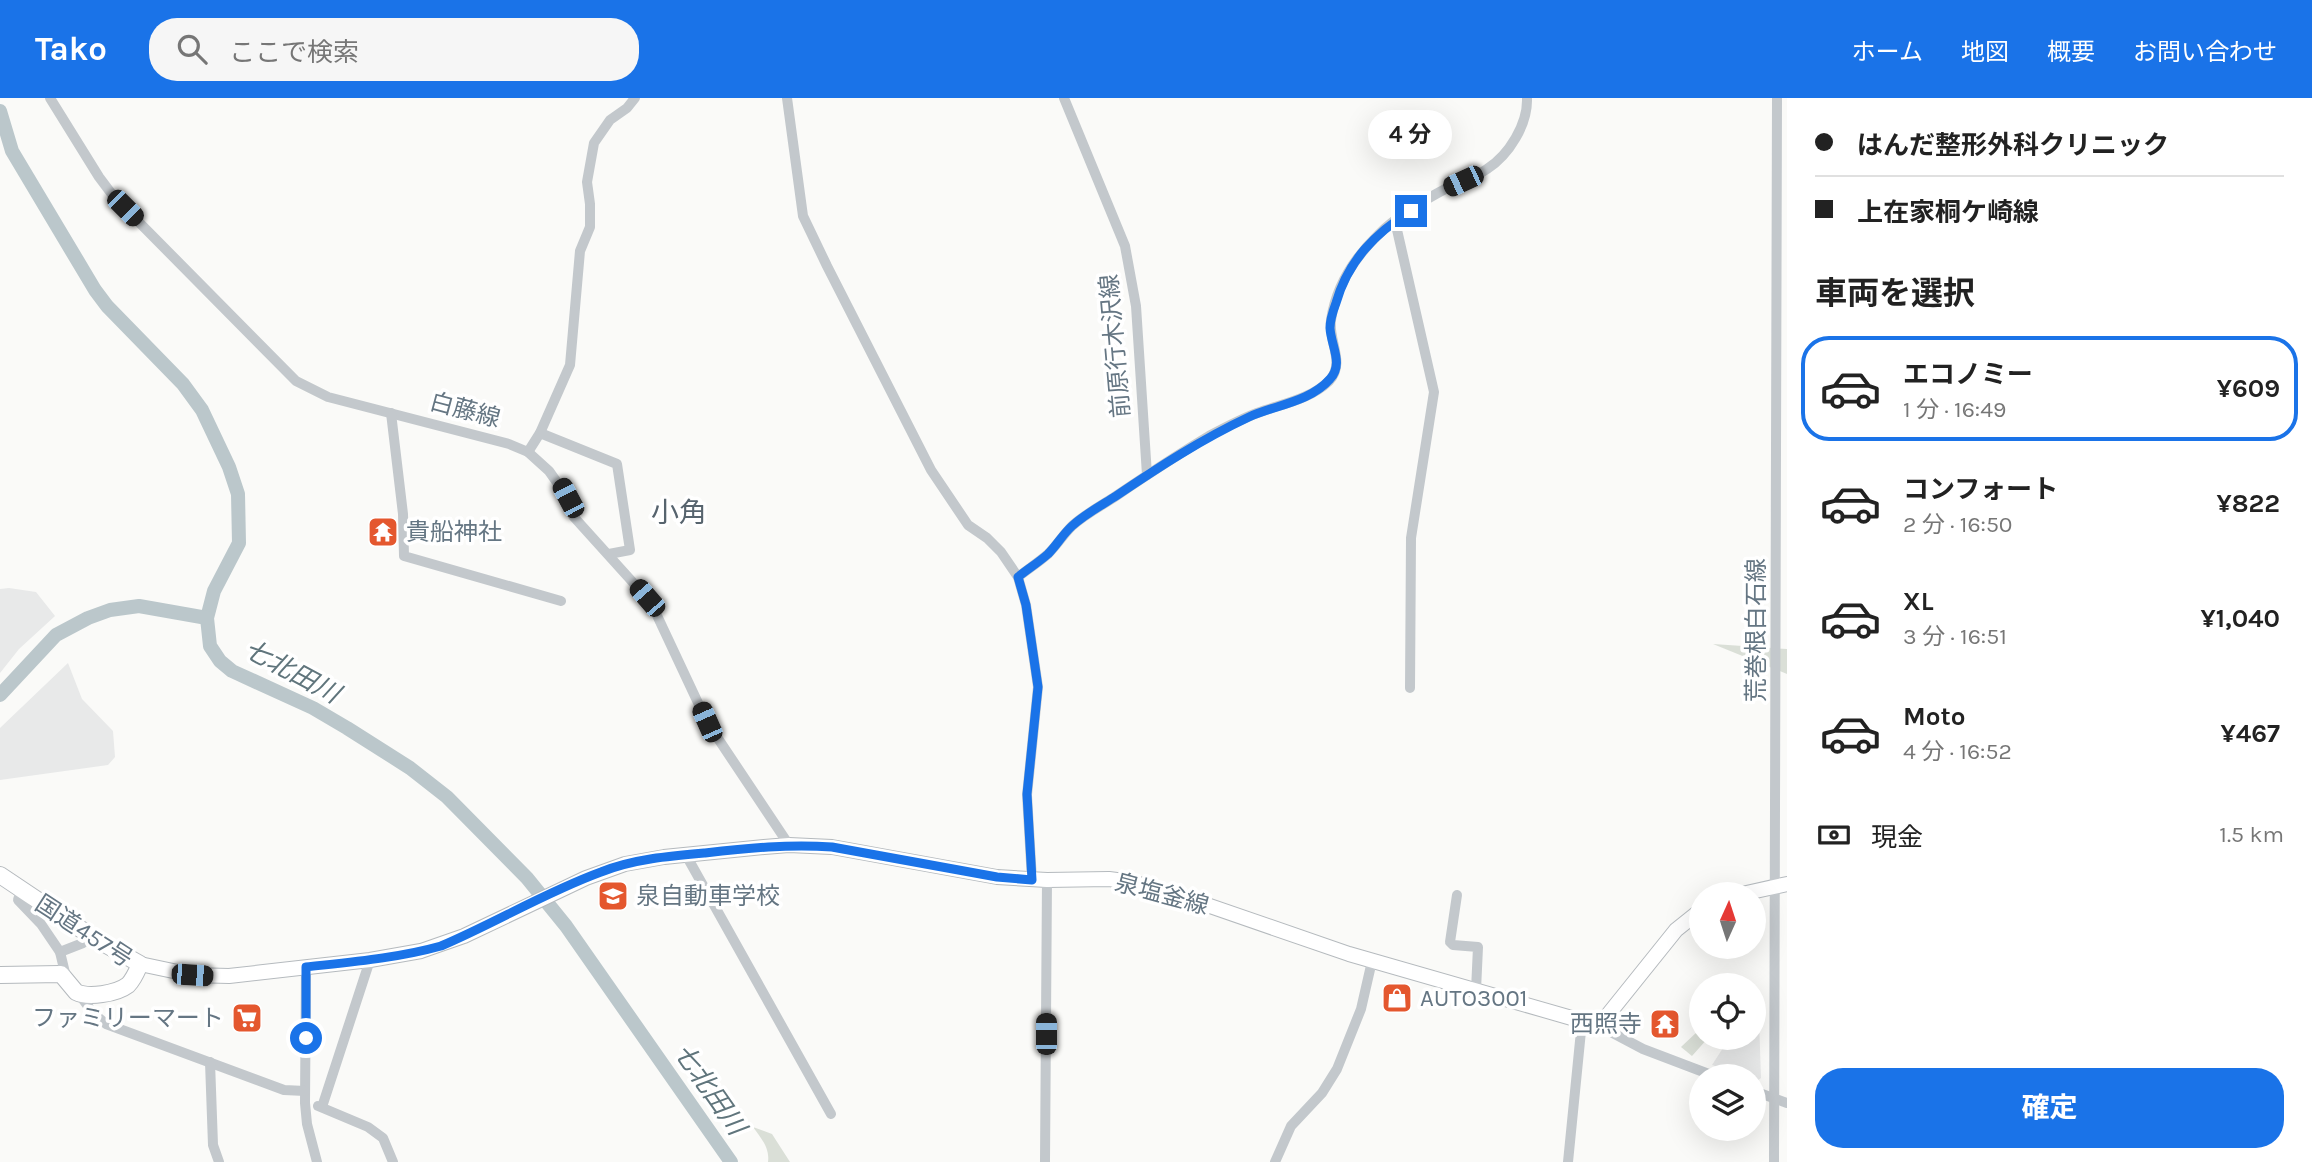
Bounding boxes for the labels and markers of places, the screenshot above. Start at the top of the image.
temple icon: 貴船神社 [366,515,400,549]
place label: 貴船神社 [406,518,502,546]
school or university icon: 泉自動車学校 [596,879,630,913]
place label: 泉自動車学校 [636,882,780,910]
shop icon: AUTO3001 [1380,981,1414,1015]
place label: AUTO3001 [1420,984,1528,1012]
supermarket icon: ファミリーマート [230,1001,264,1035]
place label: ファミリーマート [32,1004,224,1032]
temple icon: 西照寺 [1648,1007,1682,1041]
place label: 西照寺 [1570,1010,1642,1038]

